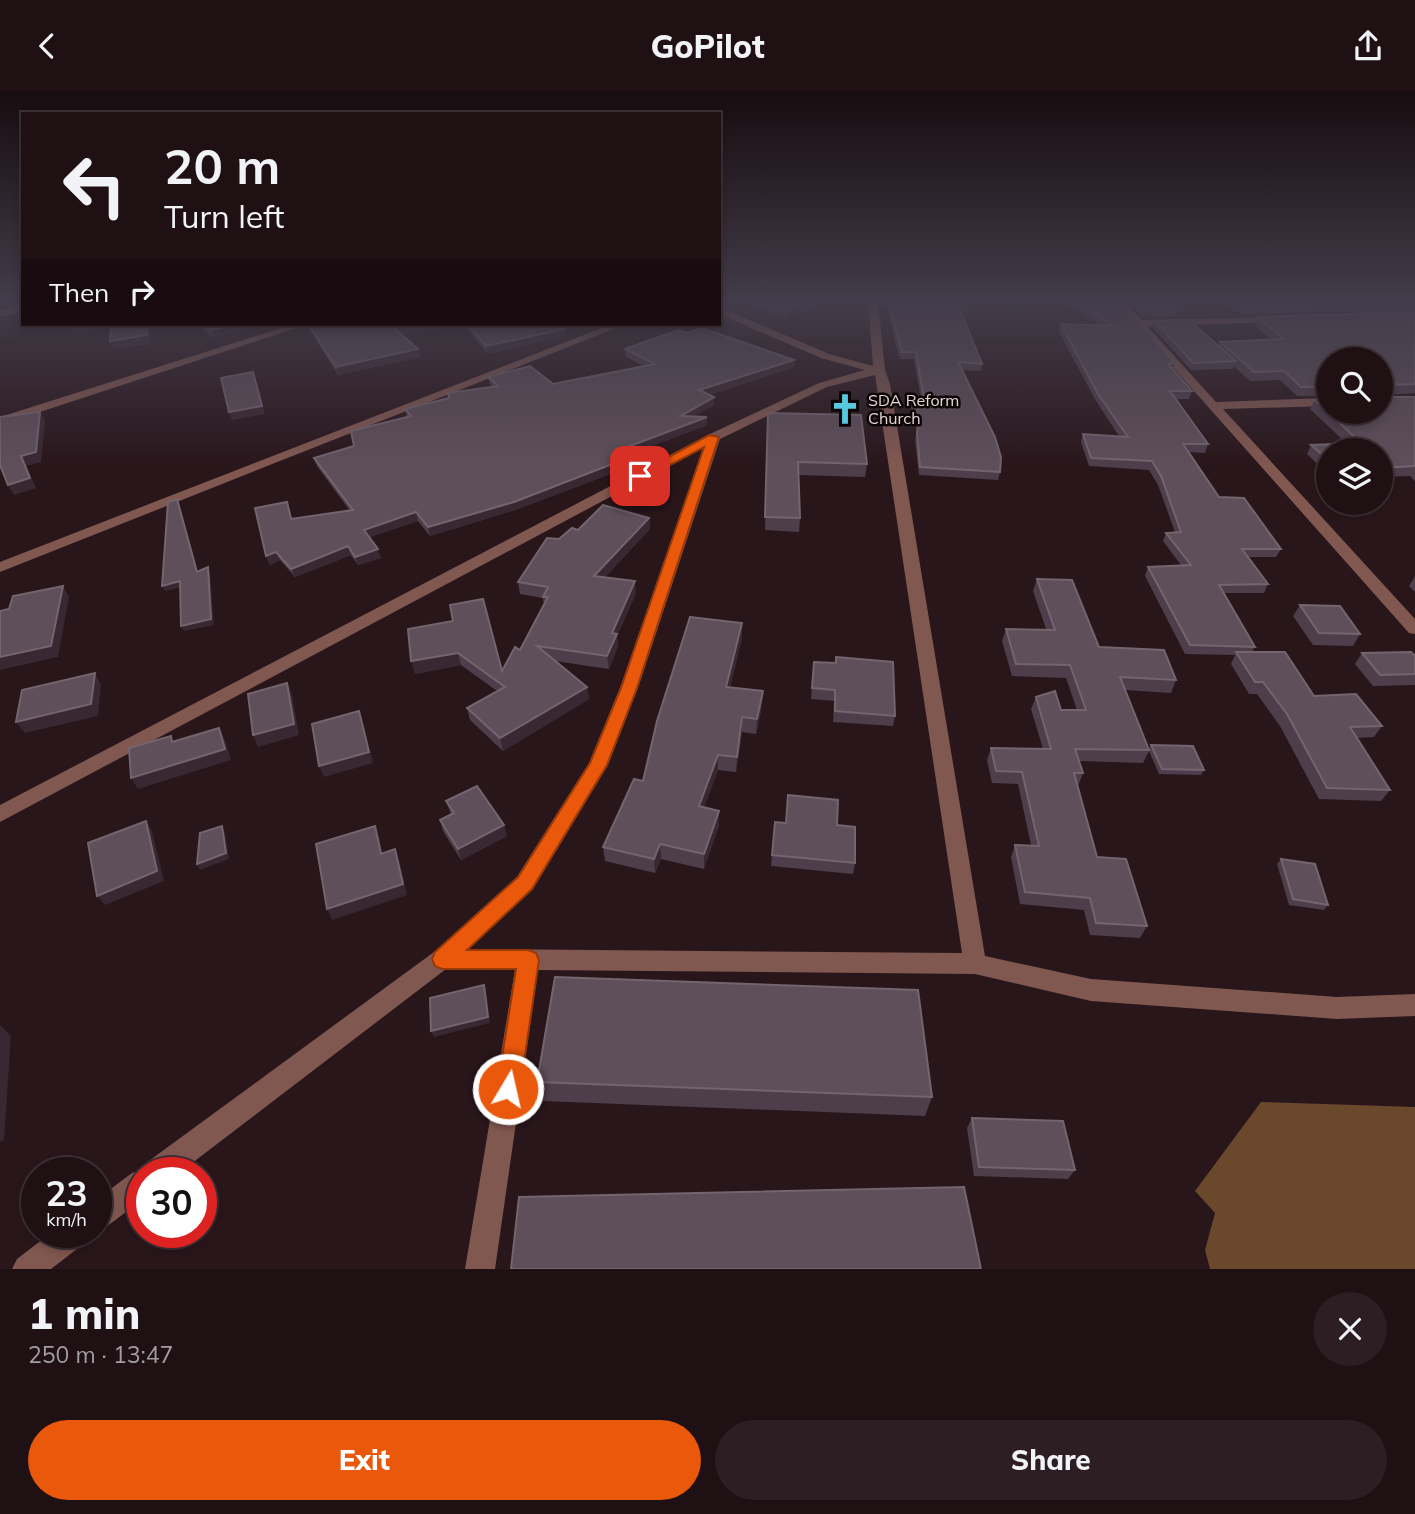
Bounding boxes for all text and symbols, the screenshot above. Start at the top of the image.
text: GoPilot [650,26,765,66]
icon: back [28,27,66,65]
icon: share [1349,27,1387,65]
text: 20 m [164,135,280,196]
icon: left [49,140,140,231]
text: Turn left [164,196,284,236]
icon: right [123,273,161,311]
text: Then [49,276,109,309]
map controls [1316,347,1393,515]
button: search [1316,347,1393,424]
place label: SDA Reform Church [868,390,959,428]
church icon: SDA Reform Church [828,392,862,426]
button: layers [1316,438,1393,515]
pin [610,446,670,506]
icon: arrive [621,457,659,495]
position arrow [471,1052,545,1126]
speed limit sign: 30 [126,1157,217,1248]
text: 23 [45,1171,88,1215]
text: km/h [46,1208,87,1231]
text: 1 min [28,1287,141,1340]
button: close [1313,1292,1387,1366]
text: 250 m · 13:47 [28,1340,173,1369]
button: Exit [28,1420,701,1500]
button: Share [715,1420,1387,1500]

